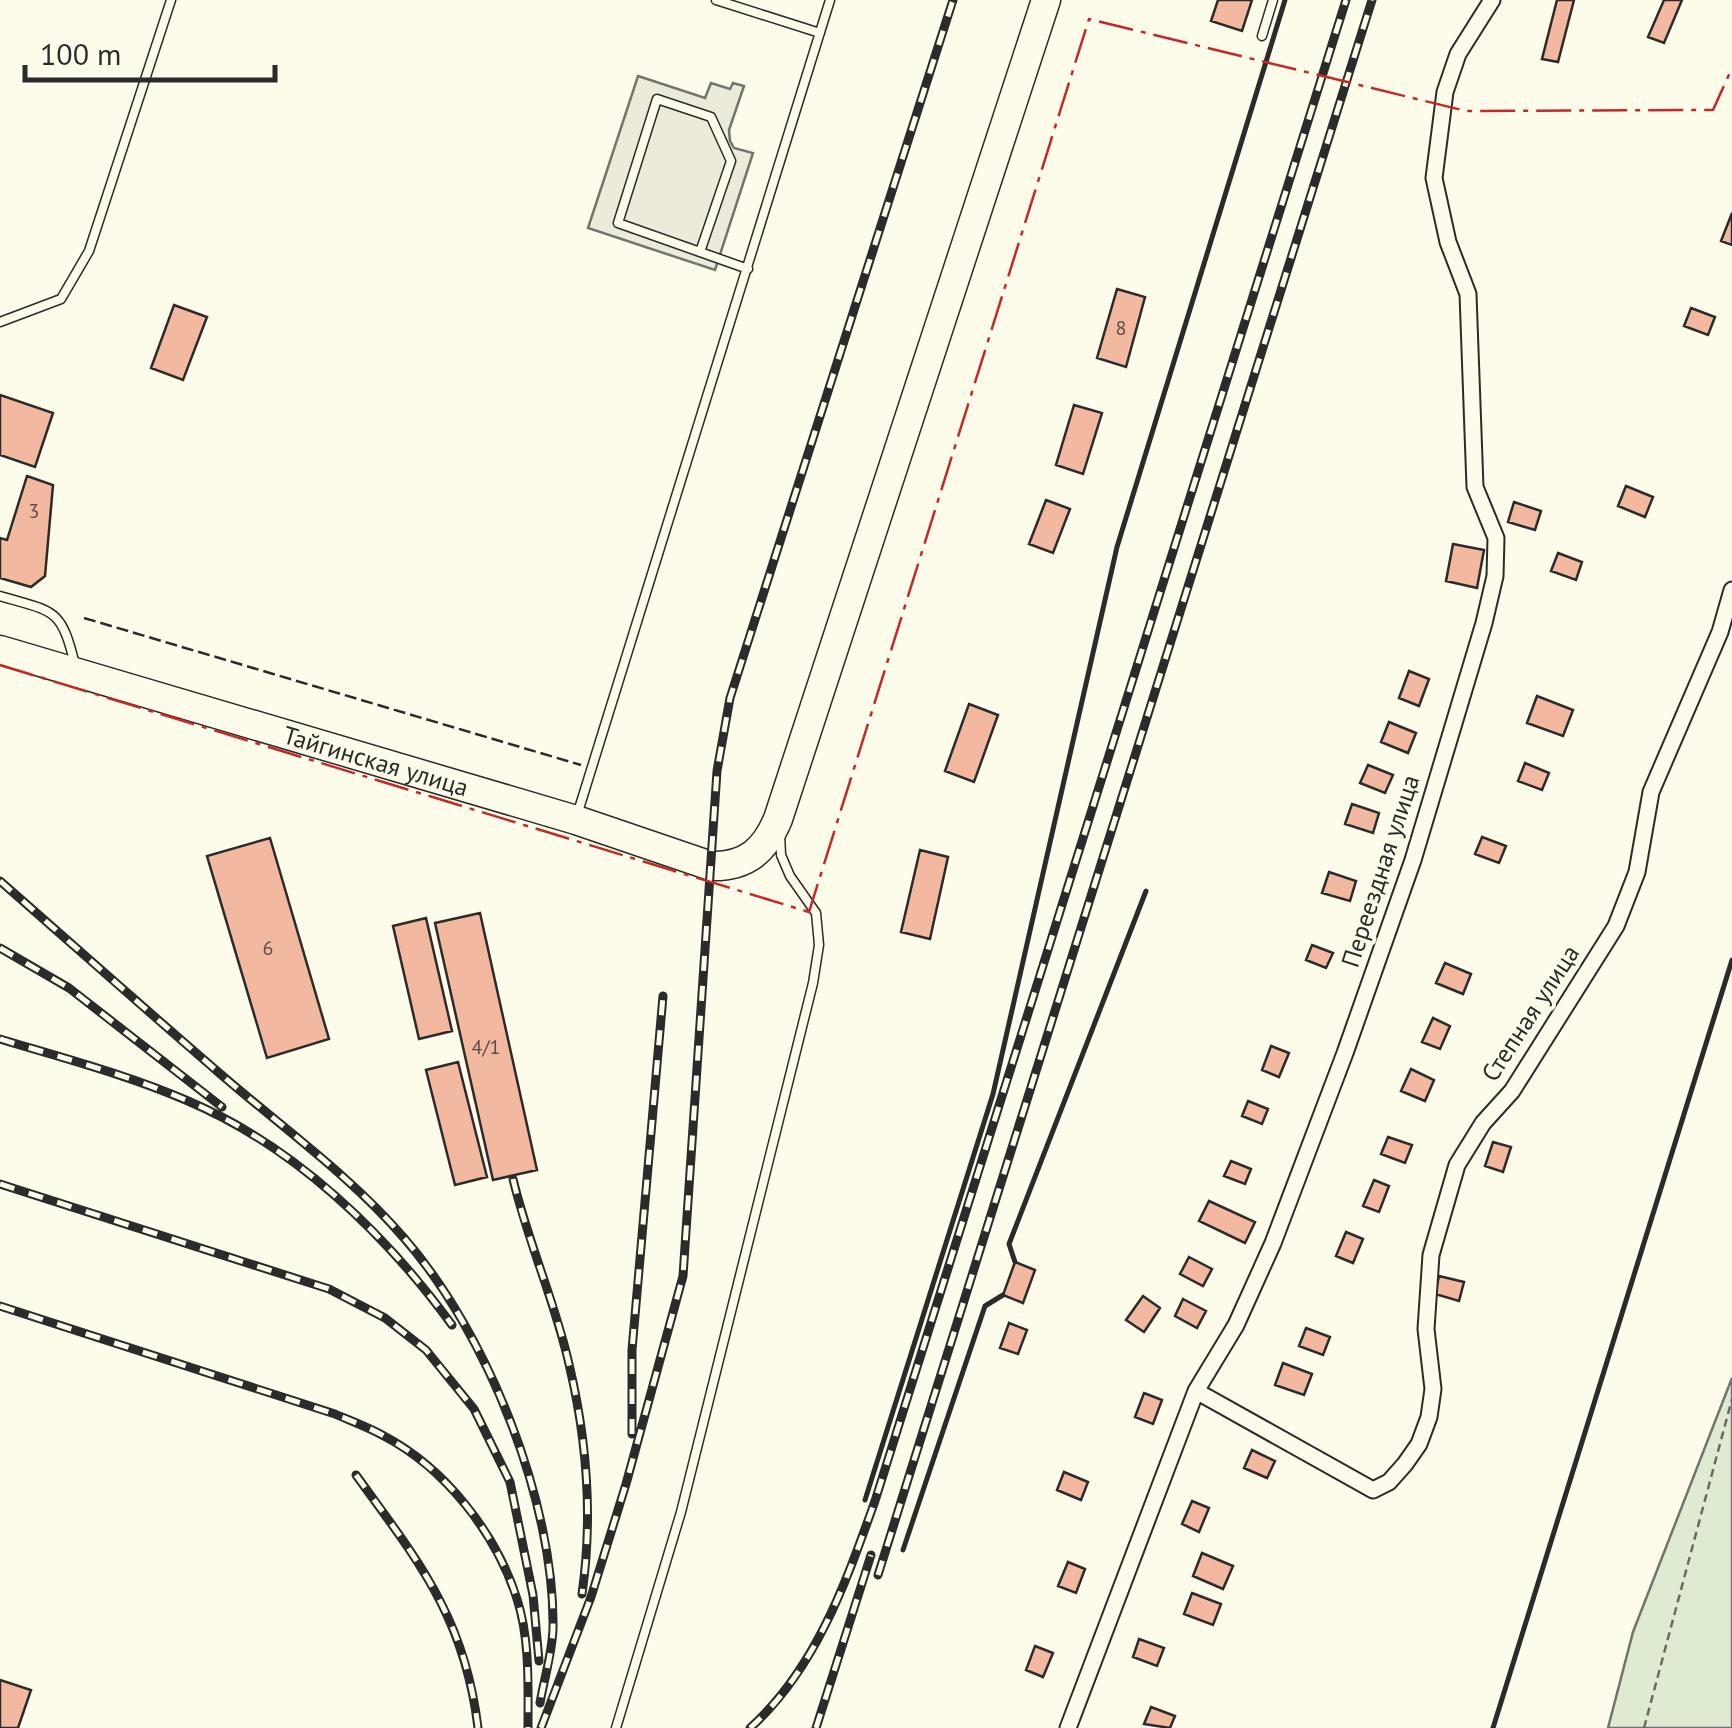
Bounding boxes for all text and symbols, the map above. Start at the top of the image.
scale bar [25,20,275,82]
text: 100 m [40,34,121,73]
house number: 8 [1116,315,1126,341]
house number: 3 [29,498,39,524]
street label: Тайгинская улица [280,719,472,803]
street label: Переездная улица [1334,771,1426,971]
house number: 6 [263,935,273,961]
street label: Степная улица [1474,939,1586,1087]
house number: 4/1 [472,1034,500,1060]

